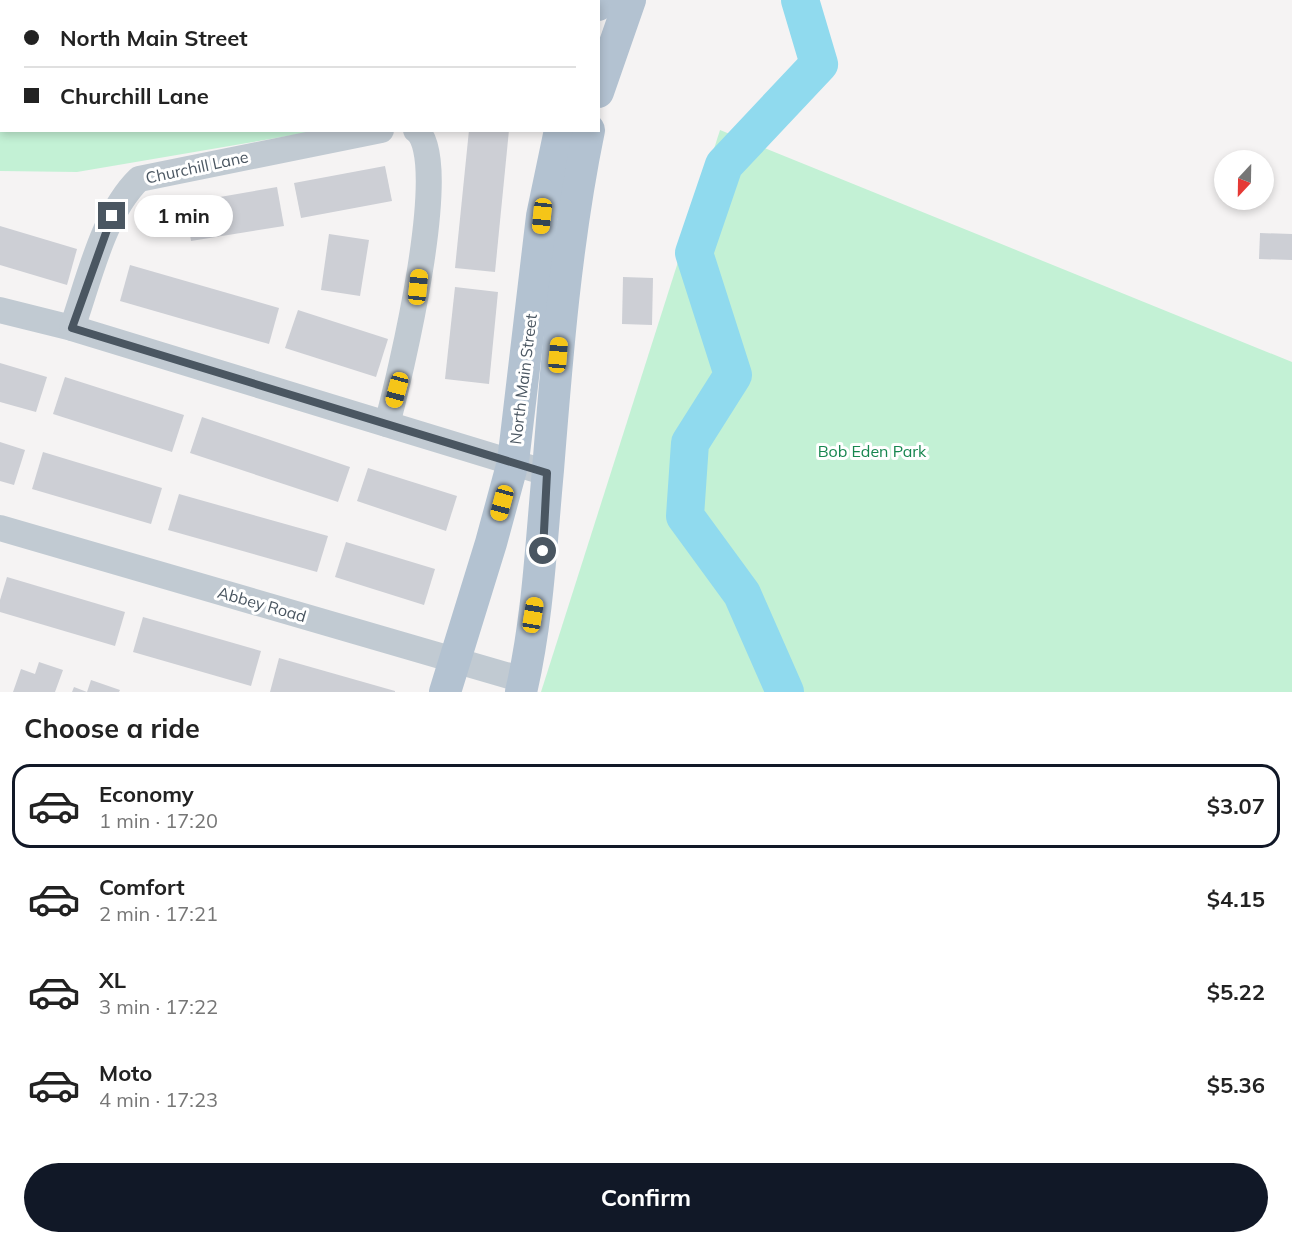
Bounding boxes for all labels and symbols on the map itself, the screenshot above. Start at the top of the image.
street label: Churchill Lane [144,146,250,188]
north arrow [1214,150,1274,210]
callout: 1 min [133,195,232,237]
car [531,197,553,235]
route end [98,202,125,229]
car [407,268,429,306]
street label: North Main Street [505,312,541,445]
car [547,336,569,374]
car [384,370,410,410]
park label: Bob Eden Park [818,441,927,461]
car [489,483,515,523]
route start [529,537,556,564]
street label: Abbey Road [215,582,309,626]
car [521,596,545,634]

